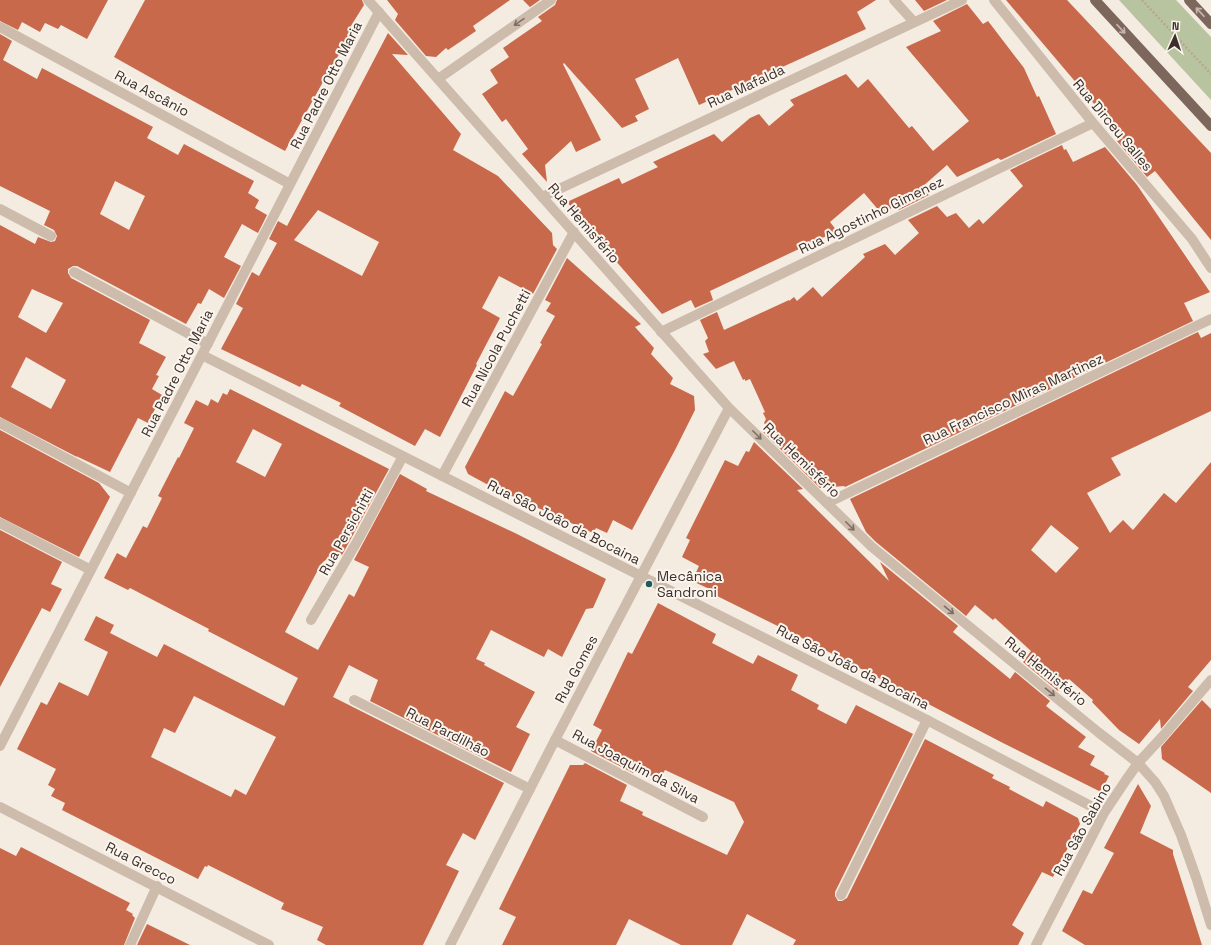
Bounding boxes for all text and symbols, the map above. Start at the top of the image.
one-way arrow [1195,7,1205,17]
north arrow [1155,16,1195,56]
street label: Rua Padre Otto Maria [286,18,366,152]
one-way arrow [514,18,525,26]
text: N [1171,19,1180,33]
one-way arrow [1117,24,1126,34]
street label: Rua Mafalda [704,60,788,112]
street label: Rua Ascânio [112,66,192,120]
street label: Rua Dirceu Salles [1069,75,1157,175]
street label: Rua Agostinho Gimenez [796,172,946,258]
street label: Rua Hemisfério [544,179,624,267]
street label: Rua Nicola Puchetti [457,286,535,410]
street label: Rua Padre Otto Maria [137,306,217,440]
street label: Rua Francisco Miras Martinez [920,349,1106,449]
street label: Rua Hemisfério [760,419,844,501]
one-way arrow [752,430,762,440]
street label: Rua São João da Bocaina [484,476,644,568]
street label: Rua Persichitti [315,486,377,578]
one-way arrow [845,521,855,531]
place label: Mecânica Sandroni [657,567,722,601]
marker: Mecânica Sandroni [644,579,654,589]
one-way arrow [943,606,954,615]
street label: Rua São João da Bocaina [773,621,933,713]
street label: Rua Gomes [551,632,601,706]
street label: Rua Hemisfério [1001,632,1091,710]
one-way arrow [1044,687,1055,696]
street label: Rua Pardilhão [403,703,493,761]
street label: Rua Joaquim da Silva [569,725,703,807]
street label: Rua São Sabino [1049,779,1115,879]
street label: Rua Grecco [103,838,179,888]

